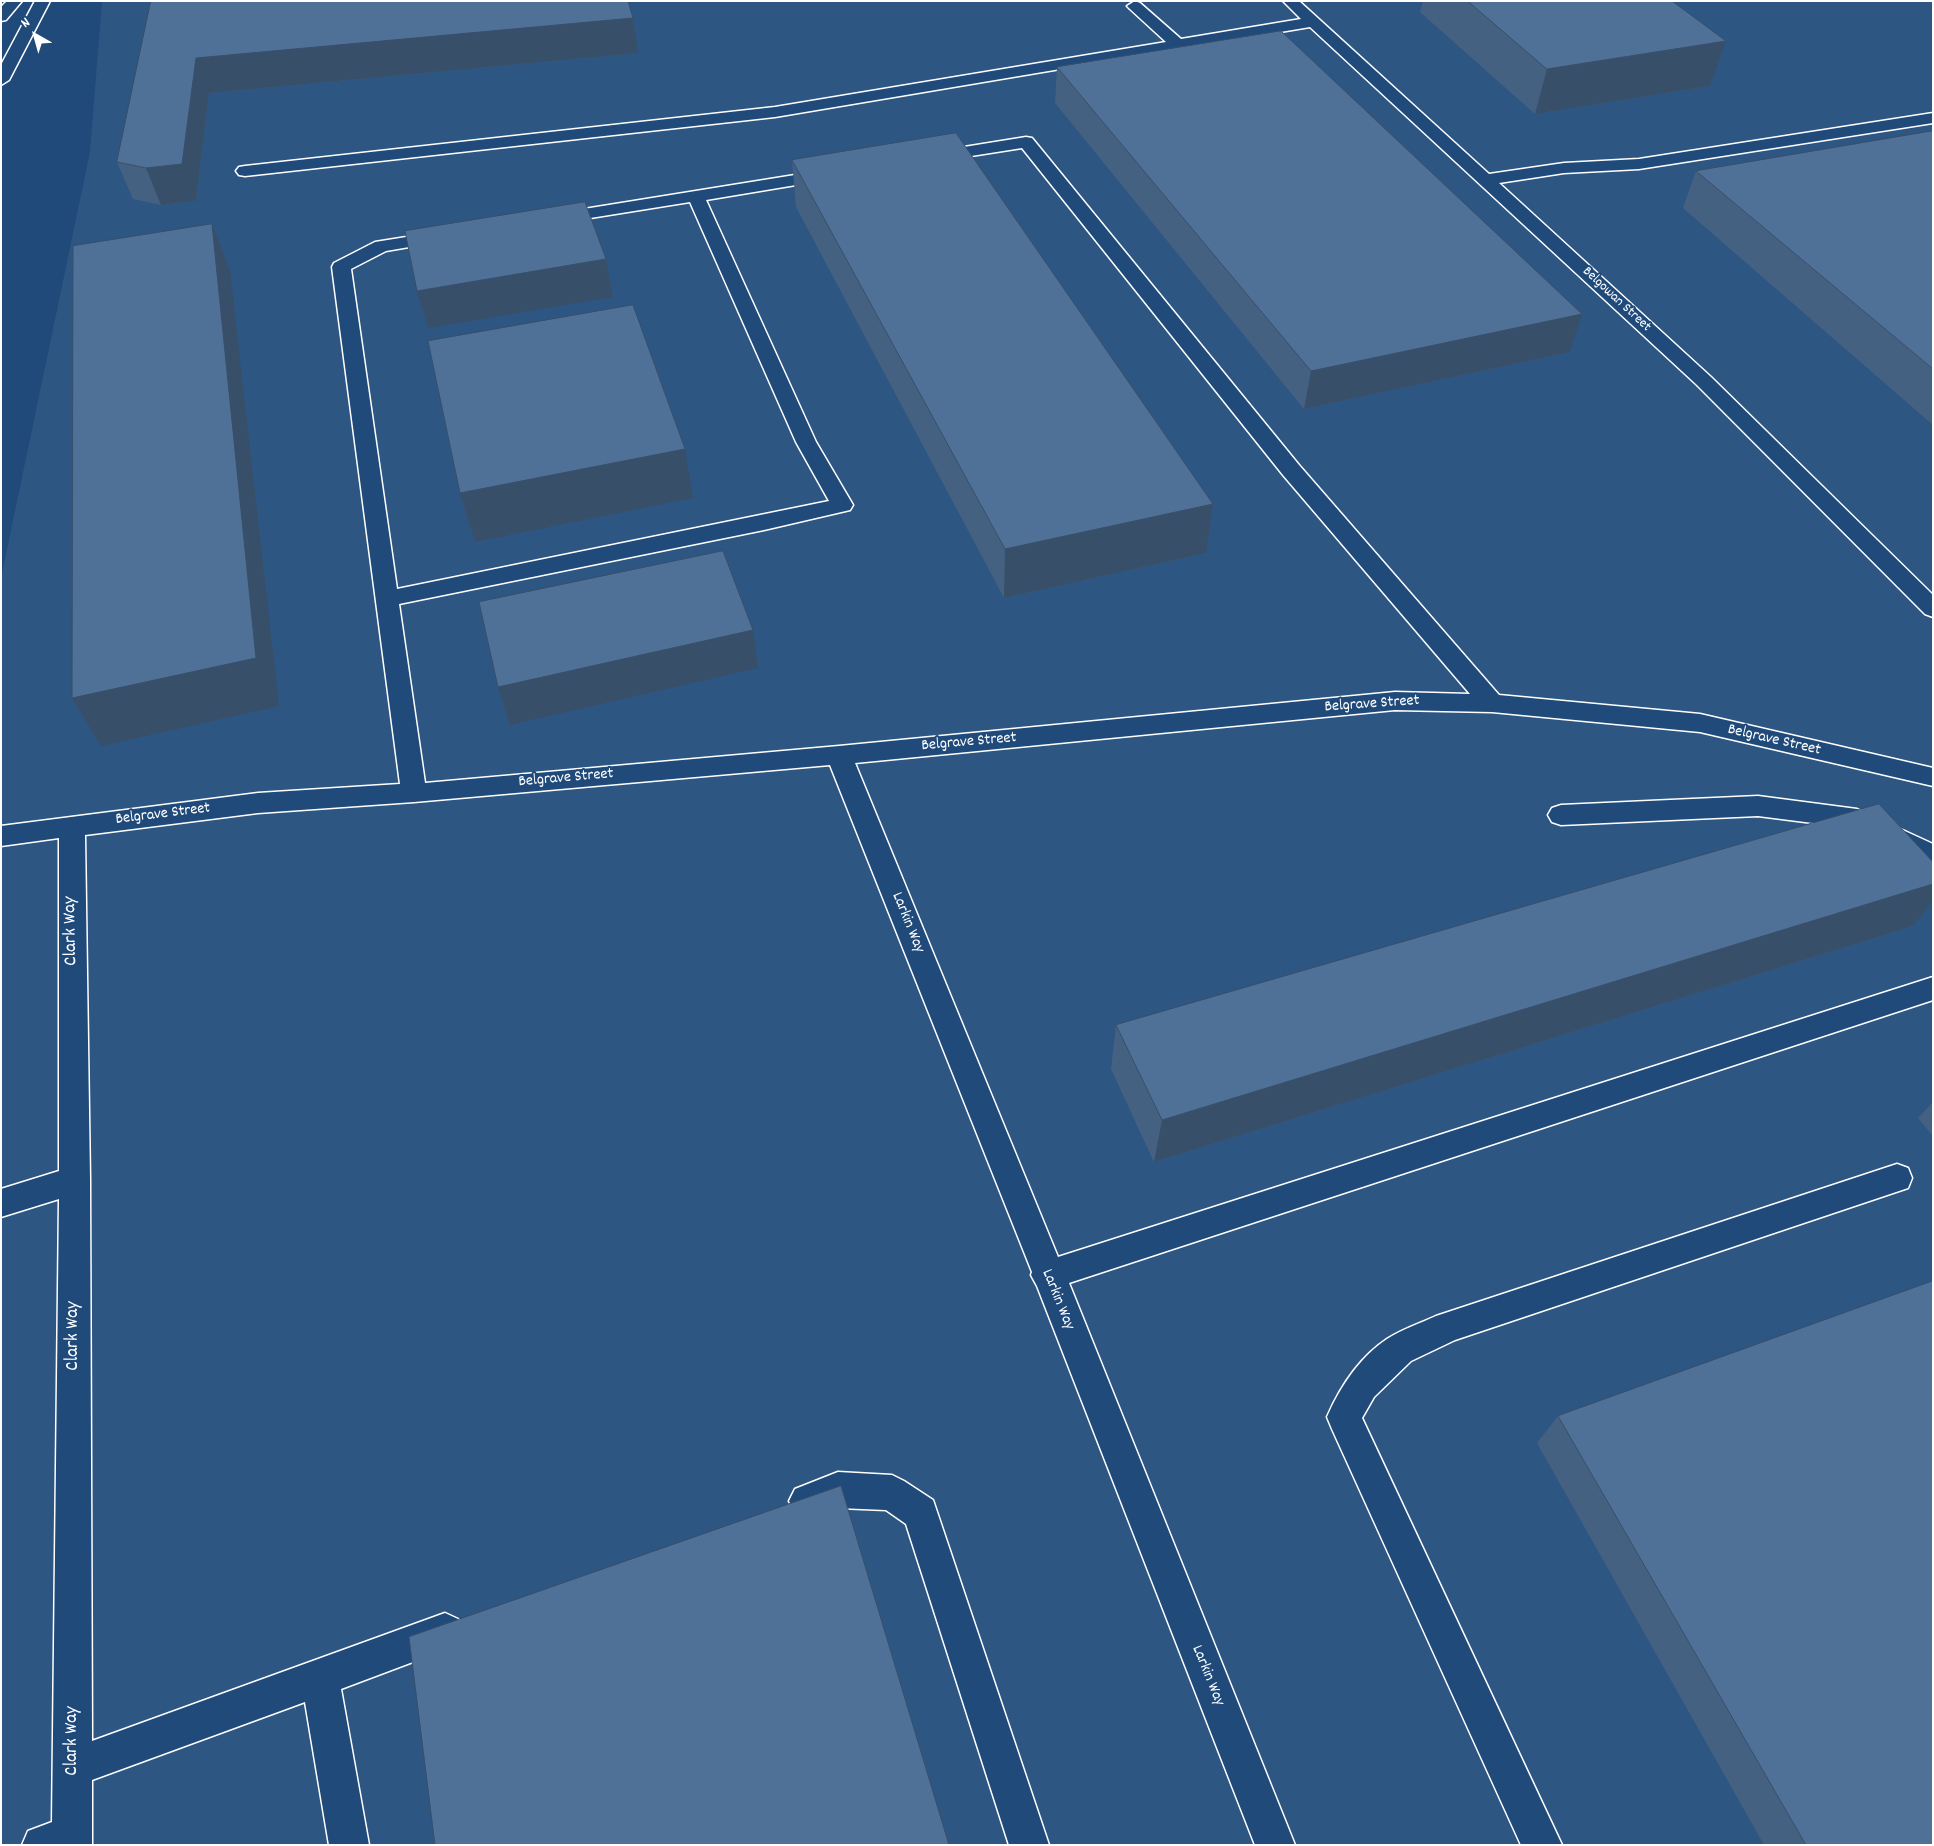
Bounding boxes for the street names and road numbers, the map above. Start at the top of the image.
street label: Belgowan Street [1578,264,1654,336]
street label: Belgrave Street [1324,692,1420,718]
street label: Belgrave Street [1725,721,1823,761]
street label: Belgrave Street [921,729,1017,757]
street label: Belgrave Street [518,765,614,793]
street label: Belgrave Street [115,800,211,830]
street label: Larkin Way [886,890,928,956]
street label: Clark Way [60,896,84,966]
street label: Larkin Way [1036,1267,1078,1333]
street label: Clark Way [63,1301,85,1371]
street label: Larkin Way [1186,1643,1228,1709]
street label: Clark Way [62,1706,84,1776]

